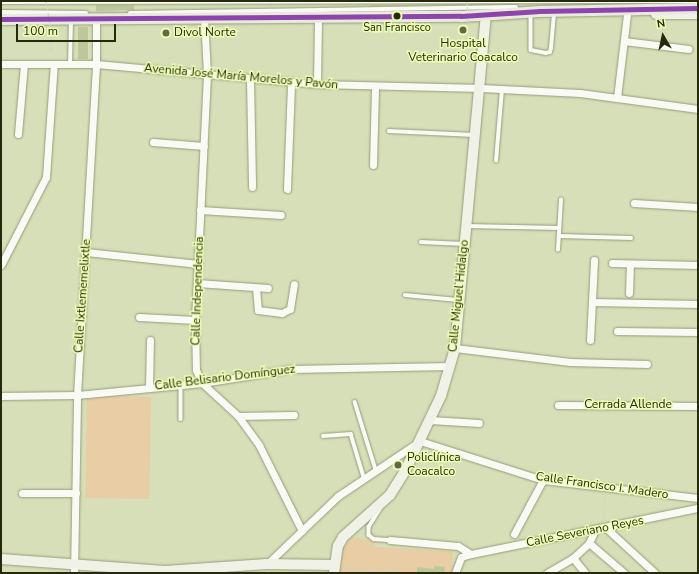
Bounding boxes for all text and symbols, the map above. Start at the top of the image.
marker: San Francisco [392,11,402,21]
scale bar [18,16,118,42]
north arrow [643,16,683,56]
text: N [656,16,666,32]
place label: San Francisco [363,21,431,35]
text: 100 m [23,23,58,39]
marker: Hospital Veterinario Coacalco [458,25,468,35]
place label: Divol Norte [174,26,236,40]
marker: Divol Norte [161,28,171,38]
place label: Hospital Veterinario Coacalco [408,37,518,65]
street label: Avenida José María Morelos y Pavón [143,61,339,93]
street label: Calle Independencia [189,236,207,346]
street label: Calle Ixtlememelixtle [72,239,94,353]
street label: Calle Miguel Hidalgo [446,239,472,353]
street label: Calle Belisario Domínguez [154,362,296,394]
street label: Cerrada Allende [584,398,672,412]
place label: Policlínica Coacalco [407,451,461,479]
marker: Policlínica Coacalco [392,459,404,471]
street label: Calle Francisco I. Madero [535,470,669,502]
street label: Calle Severiano Reyes [525,514,645,550]

